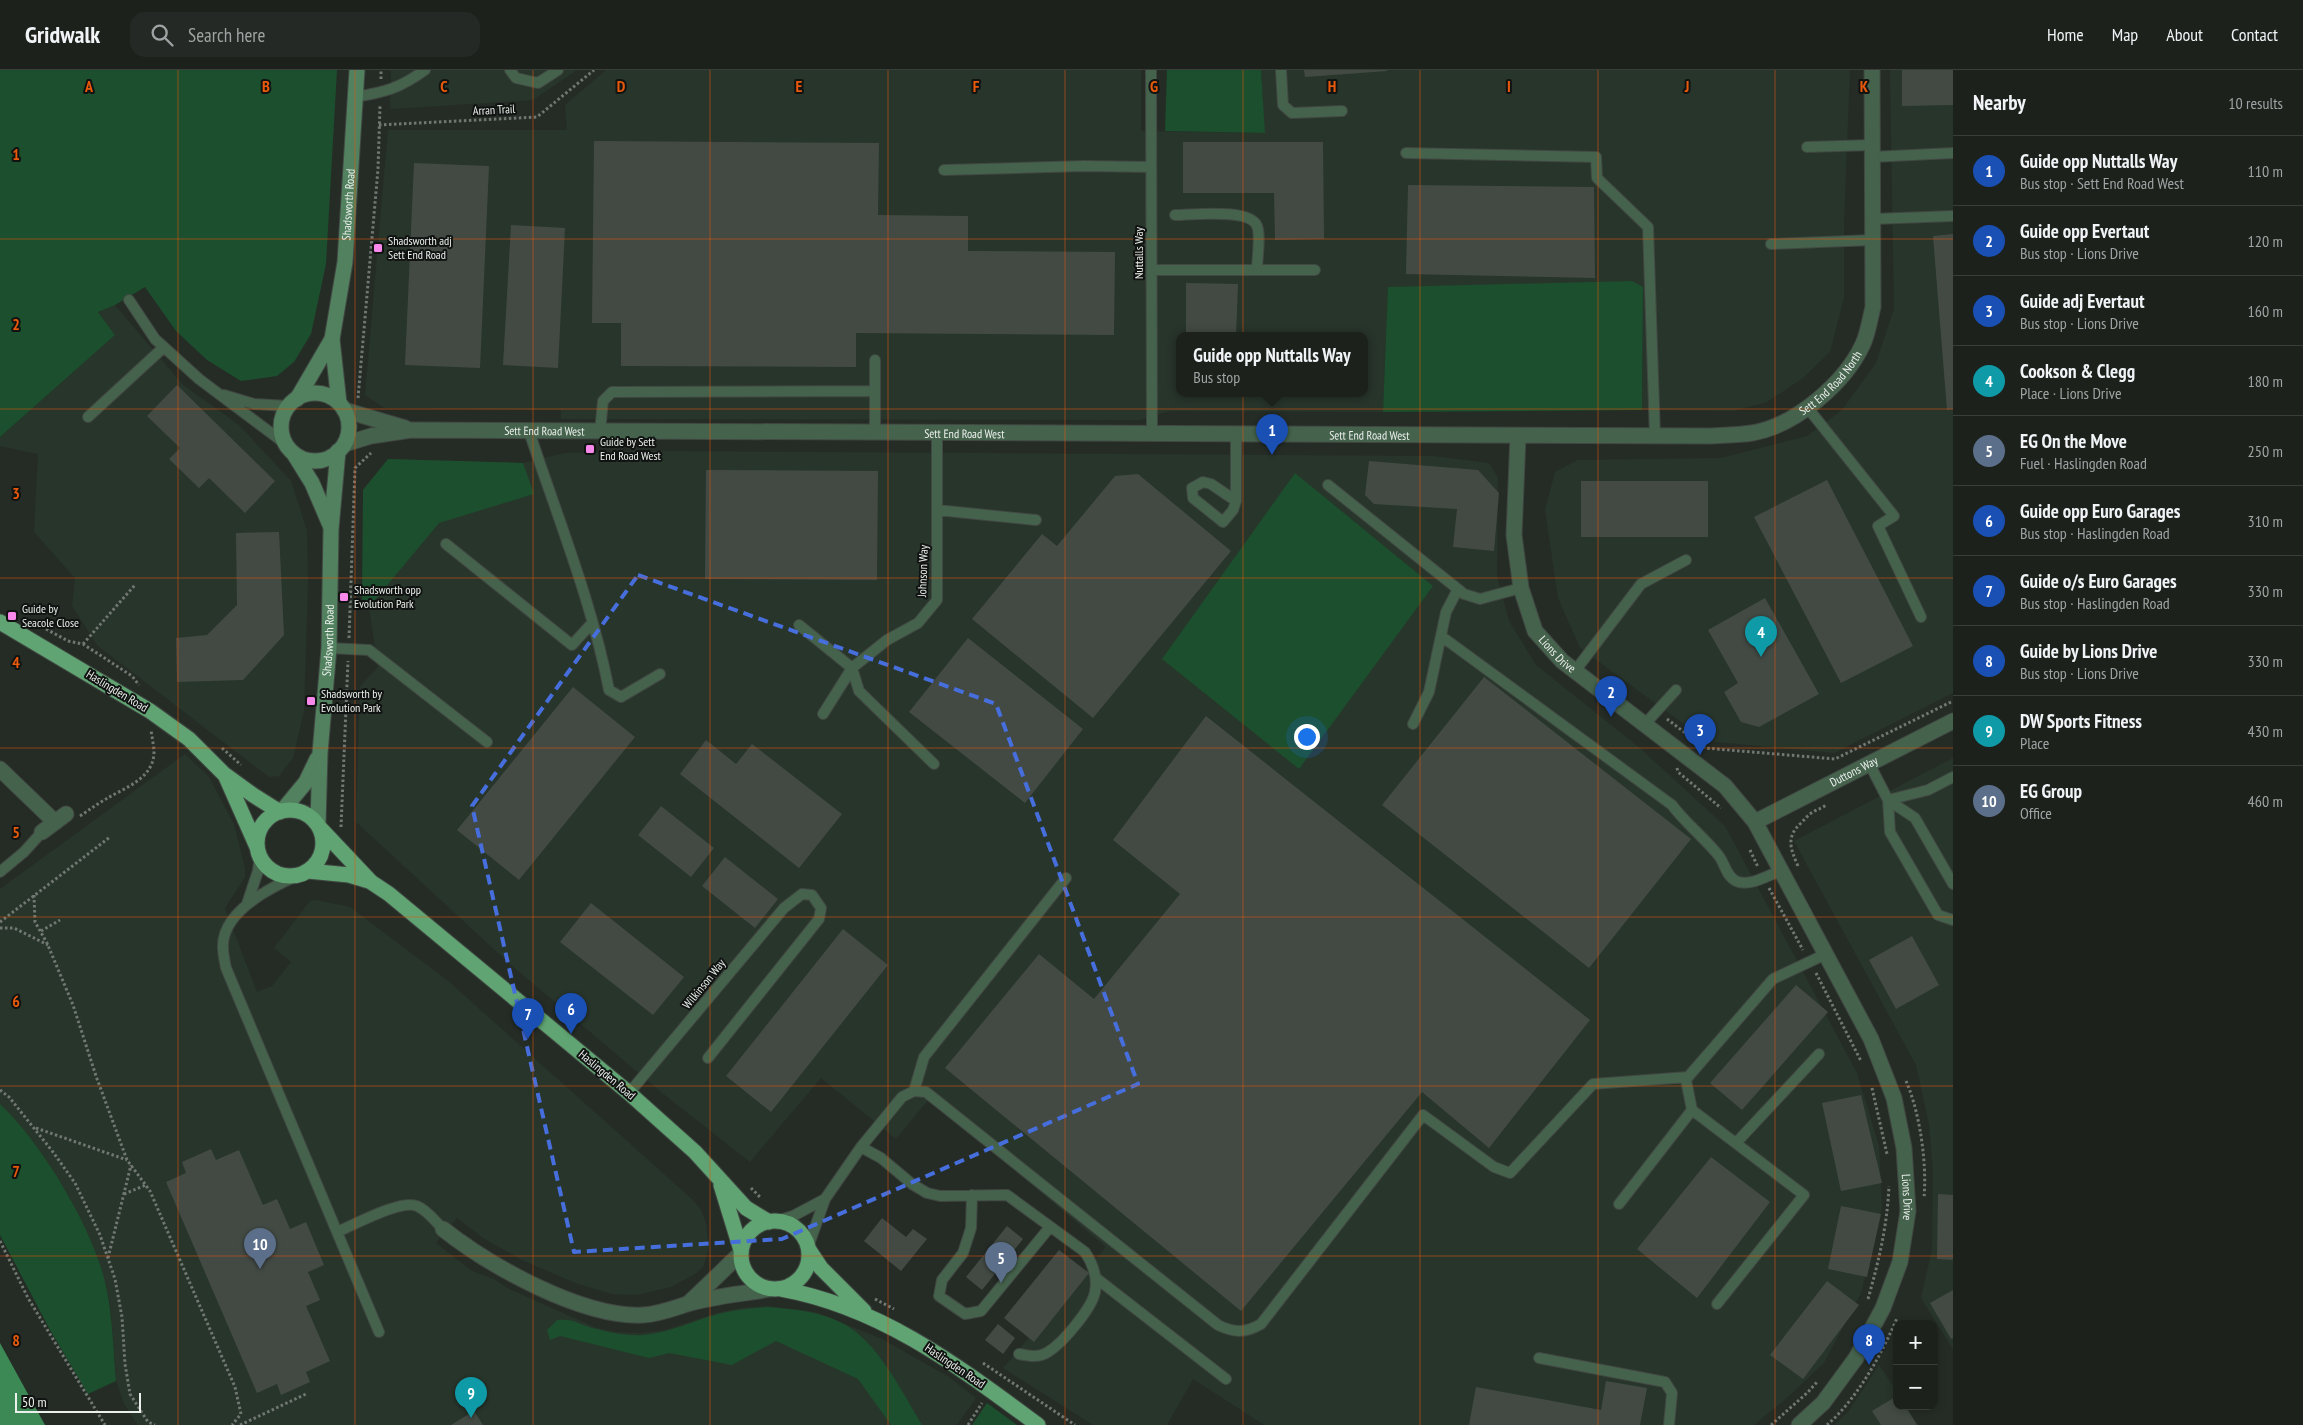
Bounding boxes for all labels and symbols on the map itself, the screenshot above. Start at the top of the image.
text: A [84,76,94,96]
text: B [262,76,270,96]
text: C [440,76,448,96]
text: D [617,76,626,96]
text: E [796,76,803,96]
text: F [973,76,980,96]
text: G [1150,76,1158,96]
text: H [1328,76,1336,96]
text: I [1507,76,1511,96]
text: J [1684,76,1689,96]
text: K [1860,76,1869,96]
street label: Arran Trail [472,101,516,118]
text: 1 [12,144,20,164]
street label: Shadsworth Road [338,168,358,241]
street label: Nuttalls Way [1131,227,1146,279]
place label: Shadsworth adj Sett End Road [388,233,452,262]
marker: Shadsworth adj Sett End Road [372,242,384,254]
text: 2 [12,314,20,334]
street label: Sett End Road North [1796,348,1865,418]
pin: 1 [1256,414,1288,455]
street label: Sett End Road West [504,423,585,439]
street label: Sett End Road West [924,426,1005,441]
street label: Sett End Road West [1329,427,1410,443]
place label: Guide by Sett End Road West [600,434,662,463]
marker: Guide by Sett End Road West [584,443,596,455]
text: 3 [12,483,20,503]
street label: Johnson Way [914,544,931,598]
place label: Shadsworth opp Evolution Park [354,582,421,611]
marker: Shadsworth opp Evolution Park [338,591,350,603]
place label: Guide by Seacole Close [22,601,79,630]
street label: Shadsworth Road [319,604,337,677]
marker: Guide by Seacole Close [6,610,18,622]
pin: 4 [1745,616,1777,657]
street label: Lions Drive [1536,632,1579,676]
text: 4 [12,652,20,672]
street label: Haslingden Road [84,666,151,715]
pin: 2 [1595,676,1627,717]
place label: Shadsworth by Evolution Park [321,686,382,715]
marker: Shadsworth by Evolution Park [305,695,317,707]
pin: 3 [1684,714,1716,755]
your location [1294,724,1320,750]
street label: Duttons Way [1827,752,1881,790]
text: 5 [12,822,20,842]
street label: Wilkinson Way [679,955,729,1012]
text: 6 [12,991,20,1011]
pin: 6 [555,993,587,1034]
pin: 7 [512,998,544,1039]
street label: Haslingden Road [576,1047,639,1103]
text: 7 [12,1161,20,1181]
street label: Lions Drive [1899,1173,1916,1222]
pin: 10 [244,1228,276,1269]
pin: 5 [985,1242,1017,1283]
pin: 8 [1853,1324,1885,1365]
text: 8 [12,1330,20,1350]
street label: Haslingden Road [922,1340,988,1391]
pin: 9 [455,1377,487,1418]
scale bar [15,1390,141,1413]

